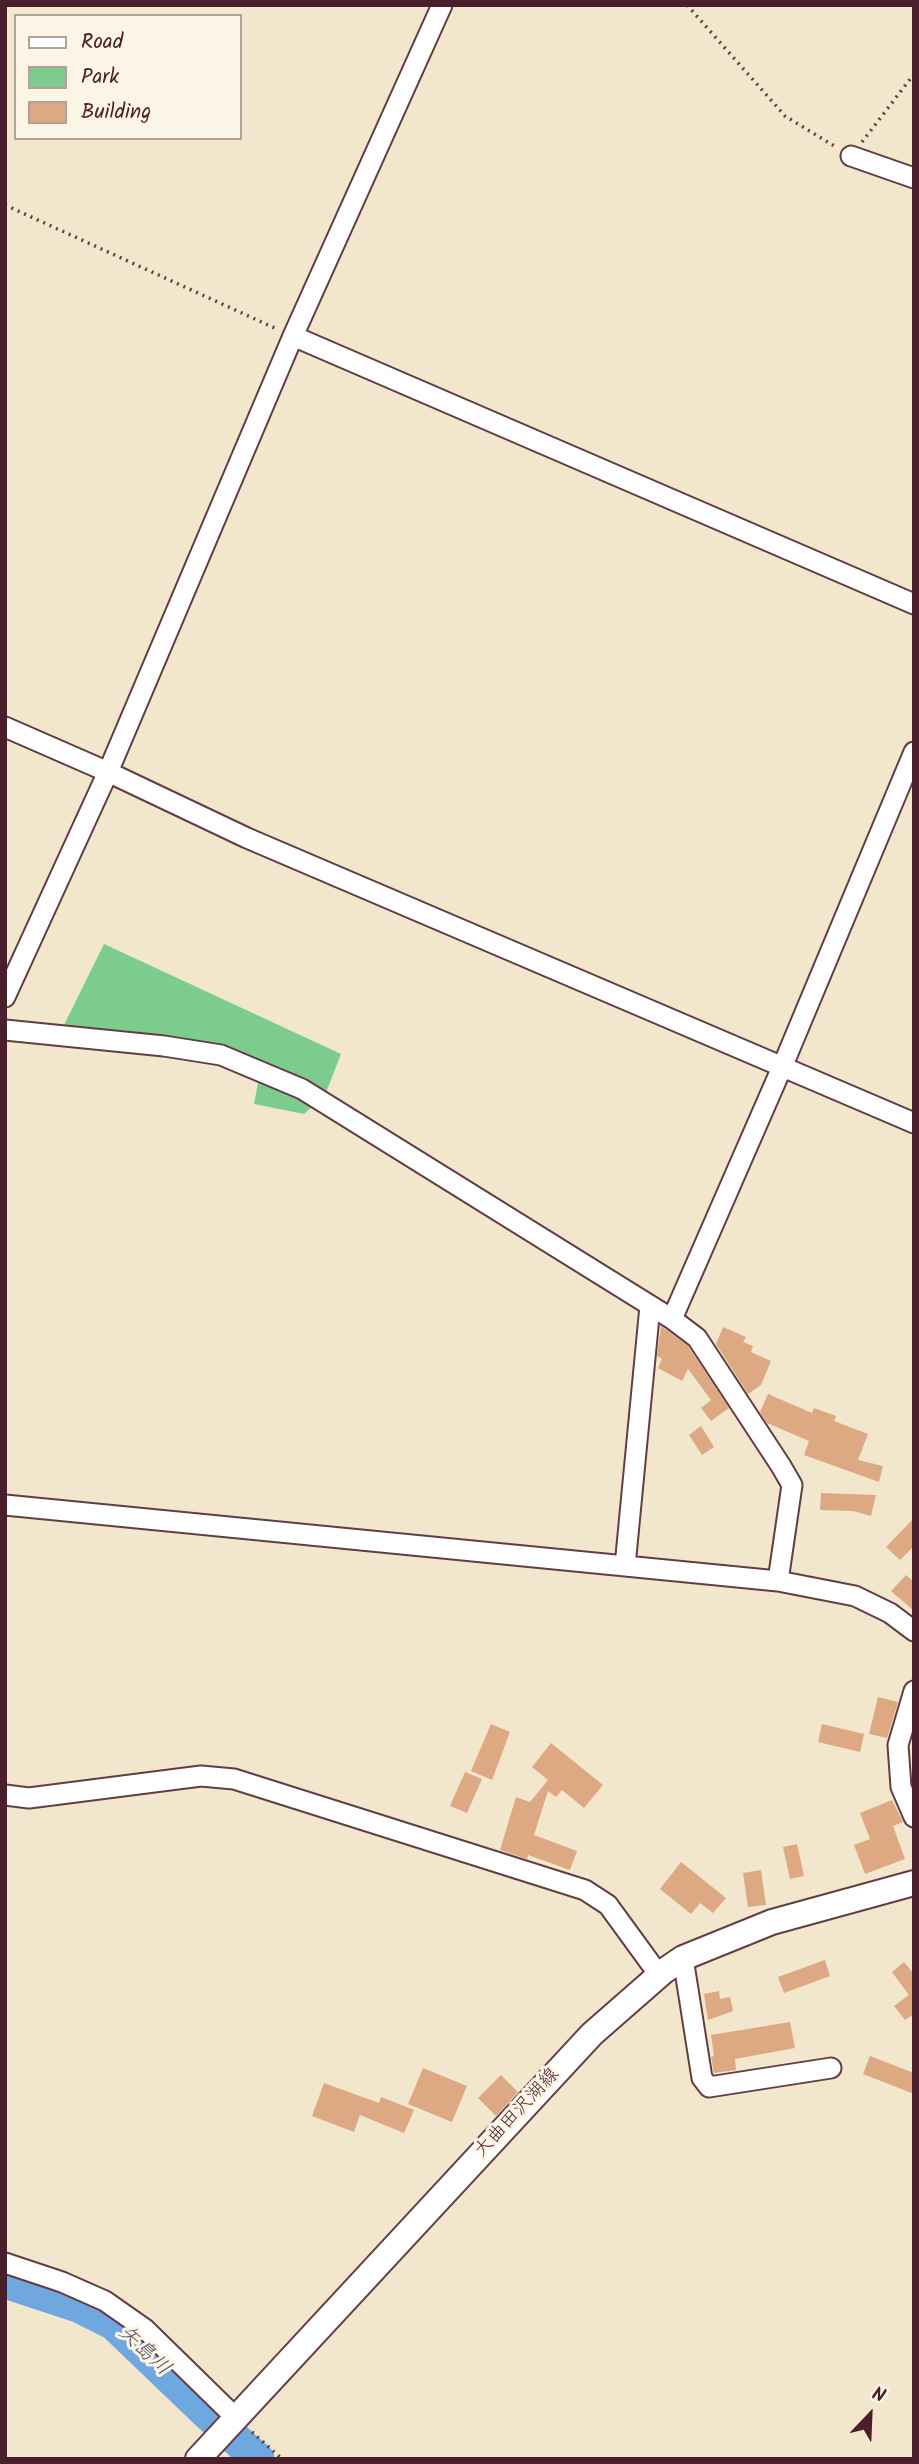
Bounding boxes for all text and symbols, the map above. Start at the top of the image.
legend [14,14,242,140]
text: Road [81,26,123,59]
text: Park [81,61,119,94]
text: Building [81,96,151,129]
street label: 大曲田沢湖線 [471,2065,565,2163]
water label: 矢島川 [111,2321,175,2383]
north arrow [835,2380,905,2450]
text: N [867,2380,890,2412]

